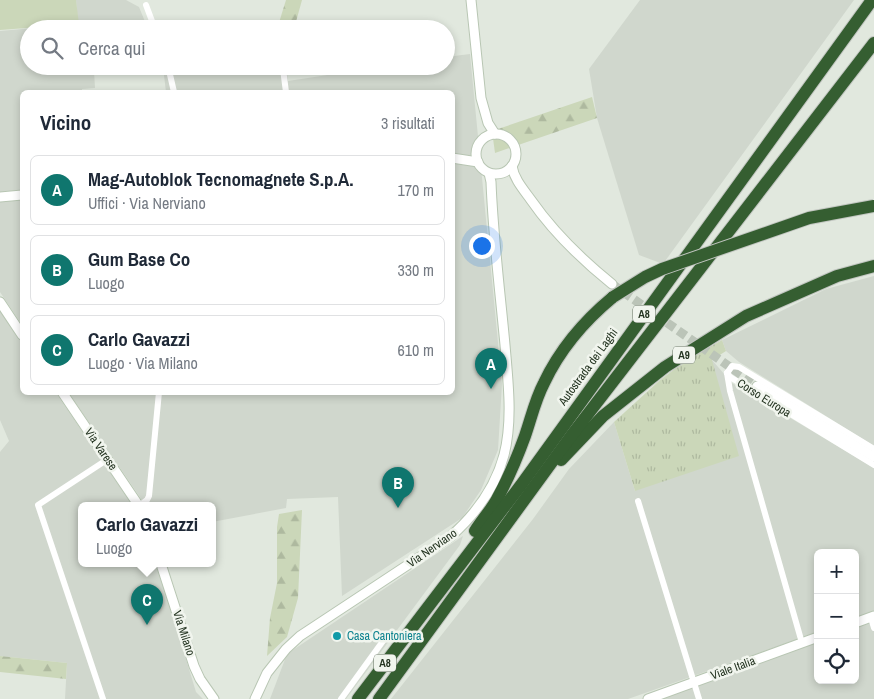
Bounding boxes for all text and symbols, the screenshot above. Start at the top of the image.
search box [20,20,455,75]
icon: search [38,34,66,62]
text: Cerca qui [78,35,146,61]
text: Vicino [40,108,91,137]
text: 3 risultati [381,112,435,134]
text: Mag-Autoblok Tecnomagnete S.p.A. [88,166,354,192]
text: A [52,179,62,201]
text: 170 m [398,179,434,201]
text: Uffici · Via Nerviano [88,192,206,214]
your location [469,233,495,259]
text: Gum Base Co [88,246,190,272]
text: B [52,259,62,281]
text: 330 m [398,259,434,281]
text: Luogo [88,272,124,294]
road number: A8 [633,306,655,322]
street label: Autostrada dei Laghi [554,325,621,409]
text: Carlo Gavazzi [88,326,190,352]
text: C [52,339,62,361]
text: 610 m [398,339,434,361]
road number: A9 [673,346,695,364]
pin: A [475,348,507,389]
text: Luogo · Via Milano [88,352,198,374]
street label: Corso Europa [734,375,794,421]
street label: Via Varese [81,425,121,473]
pin: B [382,467,414,508]
popup [78,502,216,567]
text: Carlo Gavazzi [96,511,198,537]
street label: Via Nerviano [404,525,460,571]
text: Luogo [96,537,132,559]
map controls [814,549,859,684]
button: + [814,549,859,594]
pin: C [131,584,163,625]
button: − [814,594,859,639]
street label: Via Milano [169,608,199,658]
place label: Casa Cantoniera [347,628,422,644]
marker: Casa Cantoniera [331,630,343,642]
button: locate [814,639,859,684]
street label: Viale Italia [708,652,758,683]
road number: A8 [374,654,396,671]

